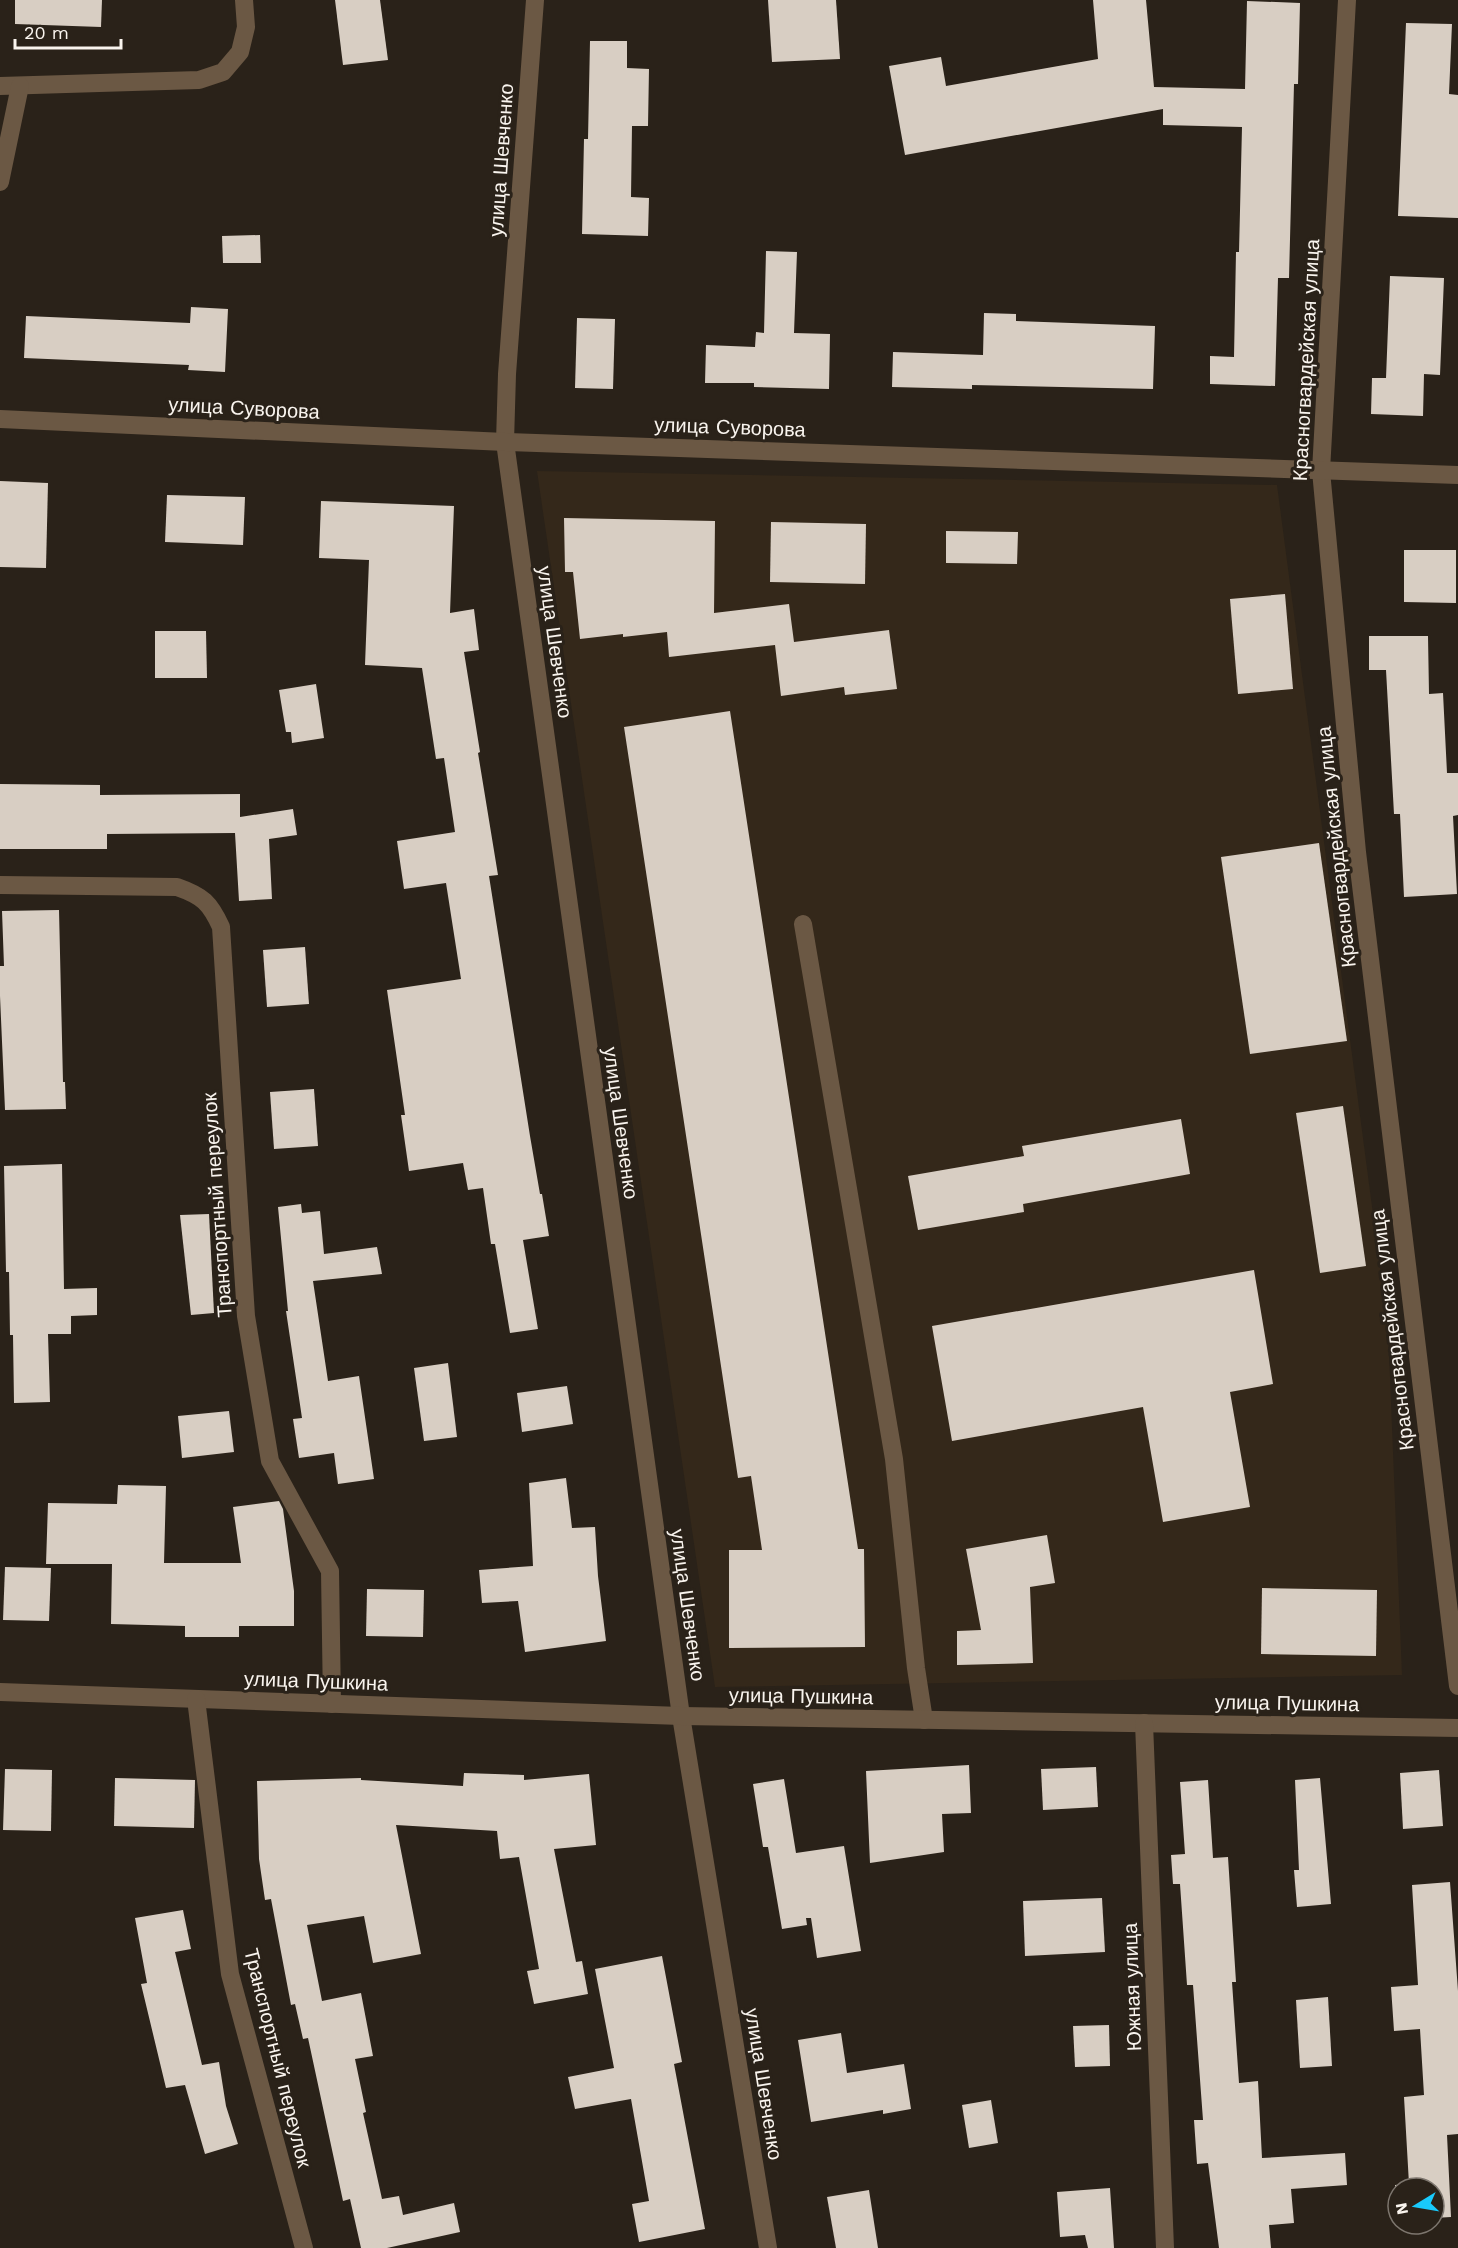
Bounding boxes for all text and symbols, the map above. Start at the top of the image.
scale bar [15,12,122,50]
text: 20 m [24,22,69,43]
street label: улица Шевченко [484,83,518,237]
street label: Красногвардейская улица [1288,237,1324,482]
street label: улица Суворова [168,392,321,424]
street label: улица Суворова [654,412,807,442]
street label: улица Шевченко [532,564,578,720]
street label: Красногвардейская улица [1311,724,1361,969]
street label: улица Шевченко [598,1045,644,1201]
street label: Транспортный переулок [197,1092,237,1318]
street label: Красногвардейская улица [1365,1207,1419,1452]
street label: улица Шевченко [665,1527,711,1683]
street label: улица Пушкина [243,1666,389,1696]
street label: улица Пушкина [729,1683,874,1709]
street label: улица Пушкина [1215,1690,1360,1716]
street label: Южная улица [1118,1922,1146,2052]
street label: Транспортный переулок [239,1946,317,2170]
street label: улица Шевченко [740,2006,788,2162]
north arrow [1386,2176,1446,2236]
text: N [1391,2201,1412,2216]

